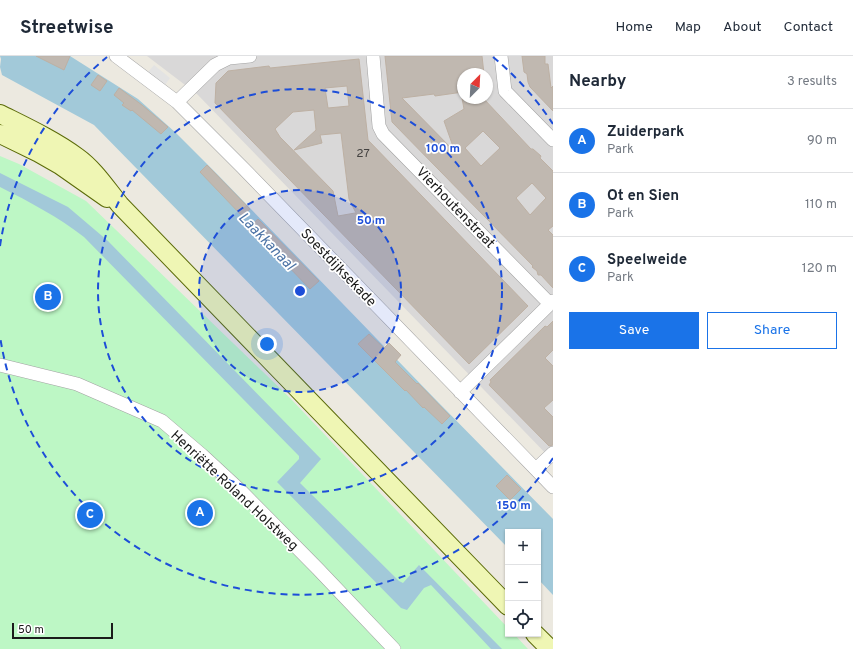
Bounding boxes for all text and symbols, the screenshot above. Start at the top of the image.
text: Streetwise [20,16,113,40]
text: Home [616,19,653,36]
text: Map [675,19,701,36]
text: About [723,19,762,36]
text: Contact [784,19,833,36]
north arrow [457,68,493,104]
text: Nearby [569,71,626,93]
text: 3 results [787,74,837,90]
text: Zuiderpark [607,123,685,142]
text: A [577,133,587,149]
text: 90 m [807,133,837,149]
text: 100 m [426,141,460,157]
text: Park [607,142,634,158]
house number: 27 [356,146,370,162]
street label: Vierhoutenstraat [412,164,498,252]
text: Ot en Sien [607,187,679,206]
text: B [578,197,586,213]
text: 110 m [805,197,837,213]
text: Park [607,206,634,222]
water label: Laakkanaal [234,209,299,276]
text: 50 m [357,213,385,229]
street label: Soestdijksekade [296,226,379,311]
text: Speelweide [607,251,687,270]
text: C [578,261,586,277]
text: 120 m [802,261,837,277]
text: Park [607,270,634,286]
pin: B [35,282,61,312]
centre of rings [293,284,307,298]
button: Save [569,312,699,349]
button: Share [707,312,837,349]
your location [257,334,277,354]
street label: Henriëtte Roland Holstweg [167,427,301,555]
pin: A [187,498,213,528]
text: 150 m [497,498,531,514]
pin: C [77,500,103,530]
map controls [505,529,541,637]
button: + [505,529,541,565]
button: − [505,565,541,601]
button: locate [505,601,541,637]
scale bar [12,621,113,640]
text: 50 m [18,623,44,637]

